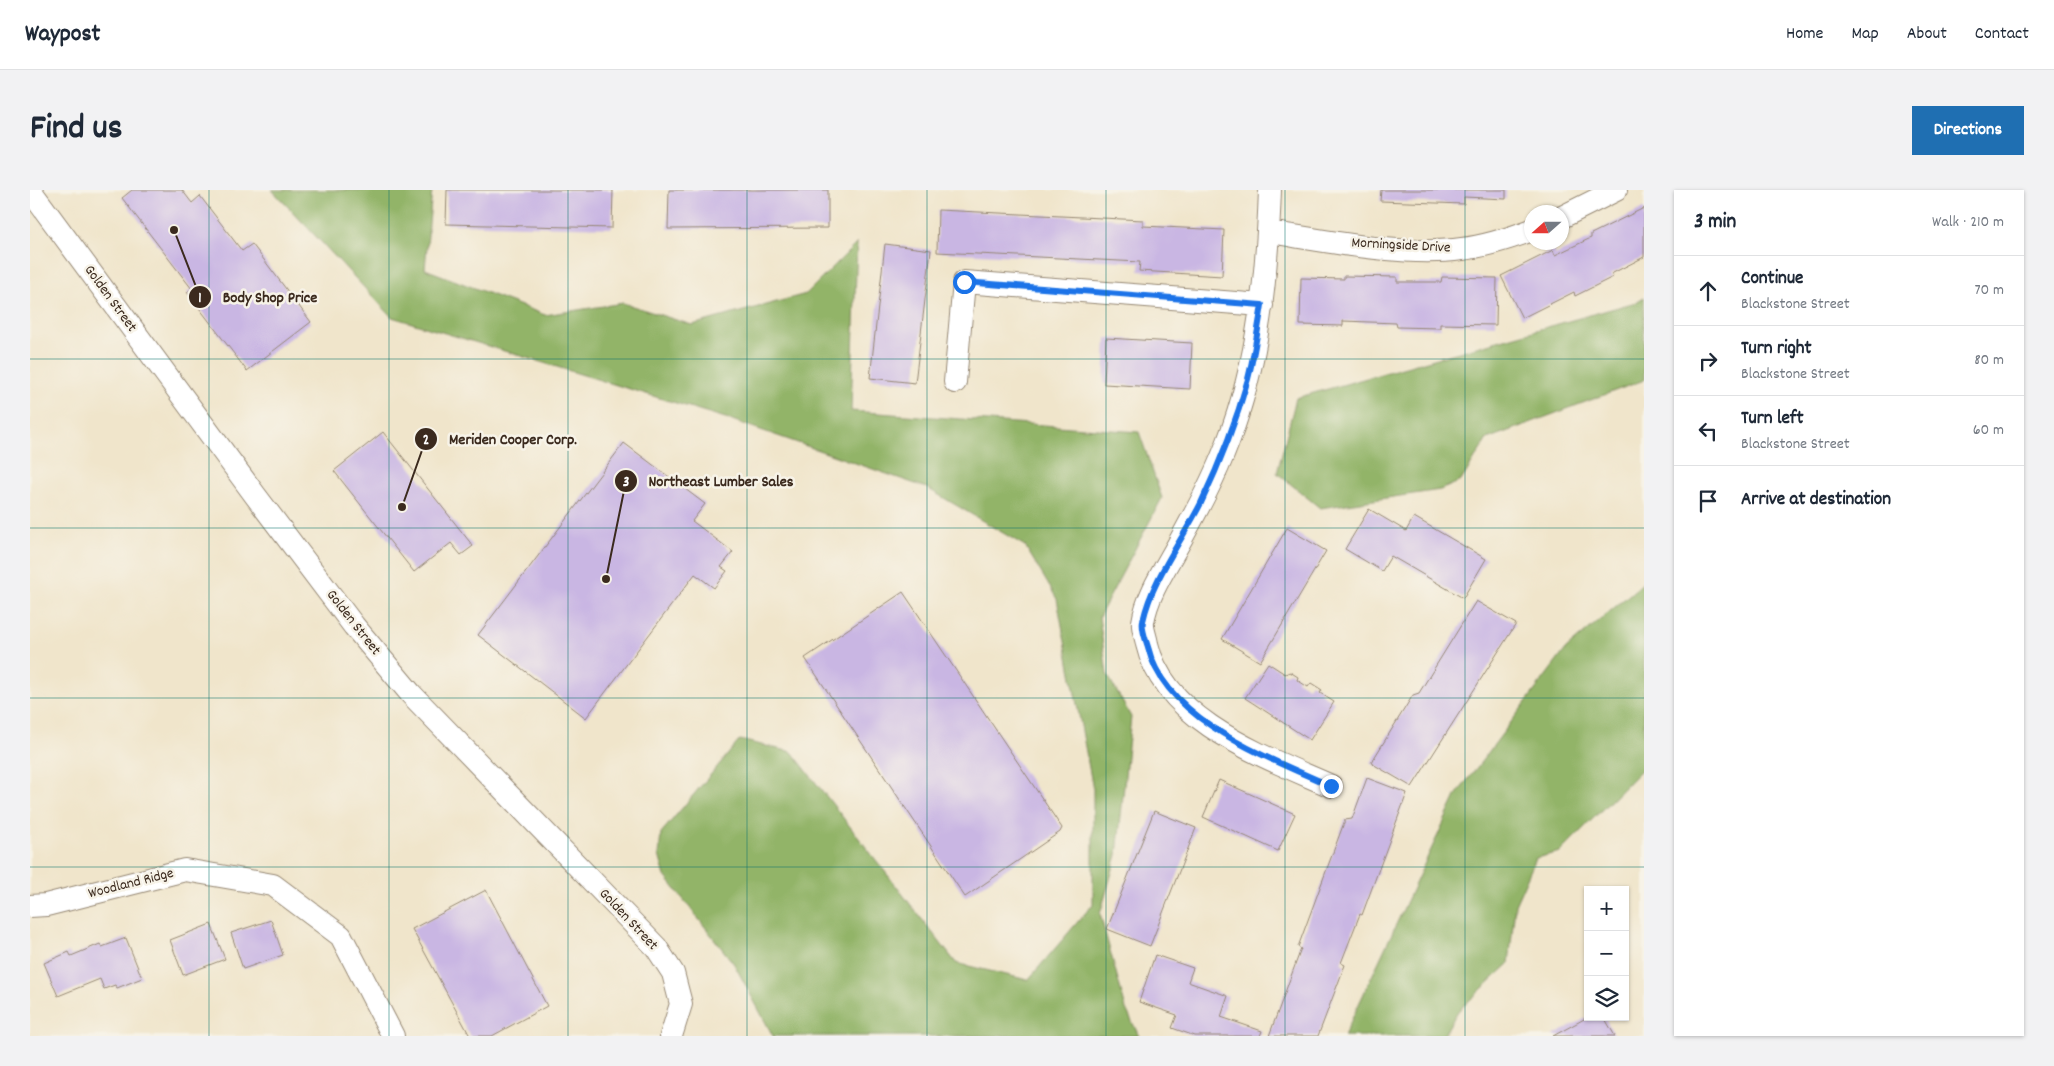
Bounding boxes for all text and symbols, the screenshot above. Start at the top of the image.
text: Waypost [25,18,100,52]
text: Home [1786,22,1823,47]
text: Map [1851,22,1879,47]
text: About [1907,22,1947,47]
text: Contact [1975,22,2029,47]
text: Find us [30,105,122,155]
button: Directions [1912,106,2024,155]
north arrow [1524,205,1569,250]
text: 3 min [1694,208,1736,238]
text: Walk · 210 m [1932,211,2004,234]
street label: Morningside Drive [1351,232,1452,260]
street label: Golden Street [78,261,142,337]
text: Continue [1741,266,1803,293]
route start [953,271,976,294]
icon: ahead [1694,277,1722,305]
text: 70 m [1974,279,2004,302]
callout: Body Shop Price [188,281,327,312]
text: Body Shop Price [223,287,317,310]
text: 1 [198,288,202,310]
text: Blackstone Street [1741,293,1850,316]
text: Turn right [1741,336,1812,363]
icon: right [1694,347,1722,375]
text: 80 m [1974,349,2004,372]
text: Blackstone Street [1741,363,1850,386]
text: Turn left [1741,406,1804,433]
icon: left [1694,417,1722,445]
text: 60 m [1973,419,2004,442]
callout: Meriden Cooper Corp. [414,423,587,454]
text: Meriden Cooper Corp. [449,429,577,452]
text: 2 [423,430,429,452]
text: Blackstone Street [1741,433,1850,456]
callout: Northeast Lumber Sales [613,465,803,496]
text: Northeast Lumber Sales [648,471,794,494]
text: 3 [623,472,630,494]
icon: arrive [1694,487,1722,515]
text: Arrive at destination [1741,487,1891,514]
street label: Golden Street [320,585,386,661]
route end [1320,775,1343,798]
street label: Woodland Ridge [86,863,176,905]
street label: Golden Street [593,884,663,956]
map controls [1584,886,1629,1021]
button: + [1584,886,1629,931]
button: − [1584,931,1629,976]
button: layers [1584,976,1629,1021]

